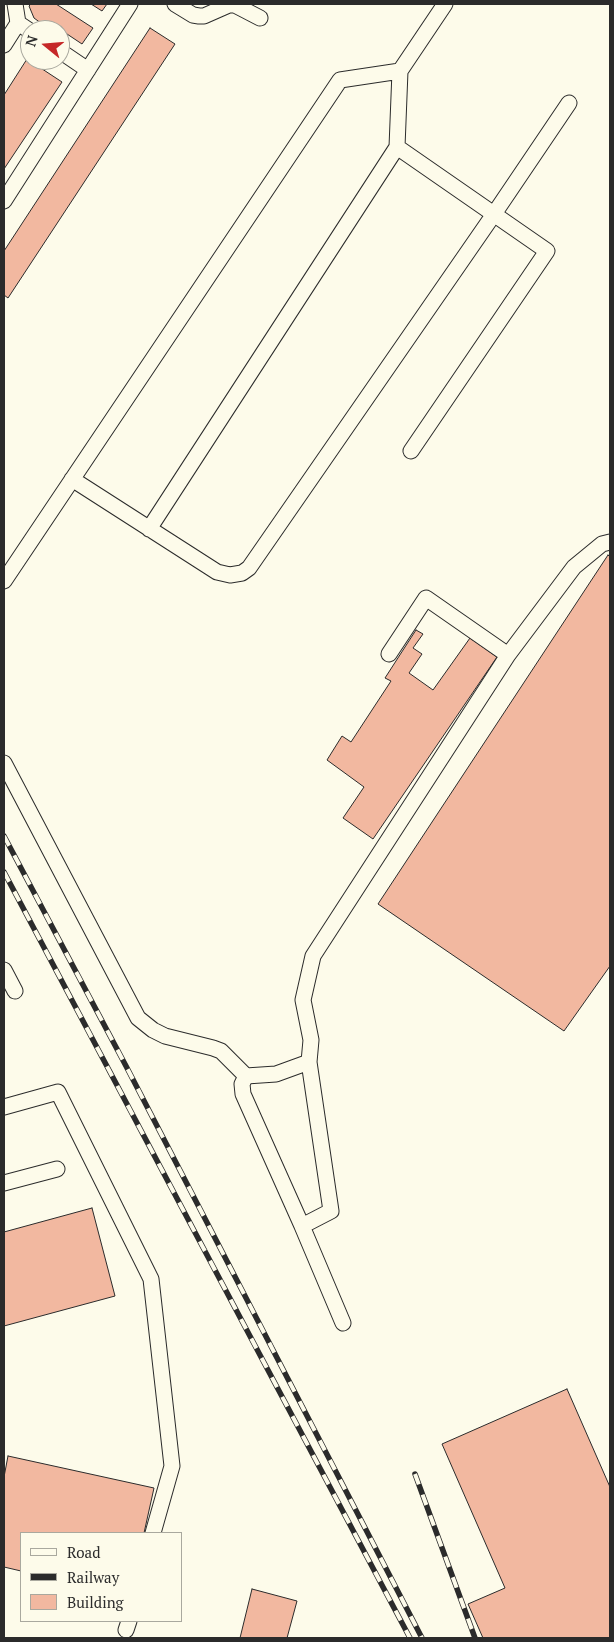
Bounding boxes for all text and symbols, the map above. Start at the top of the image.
north arrow [20,20,70,70]
text: N [20,33,42,49]
legend [20,1532,182,1622]
text: Road [67,1542,100,1562]
text: Railway [67,1567,119,1587]
text: Building [67,1592,124,1612]

